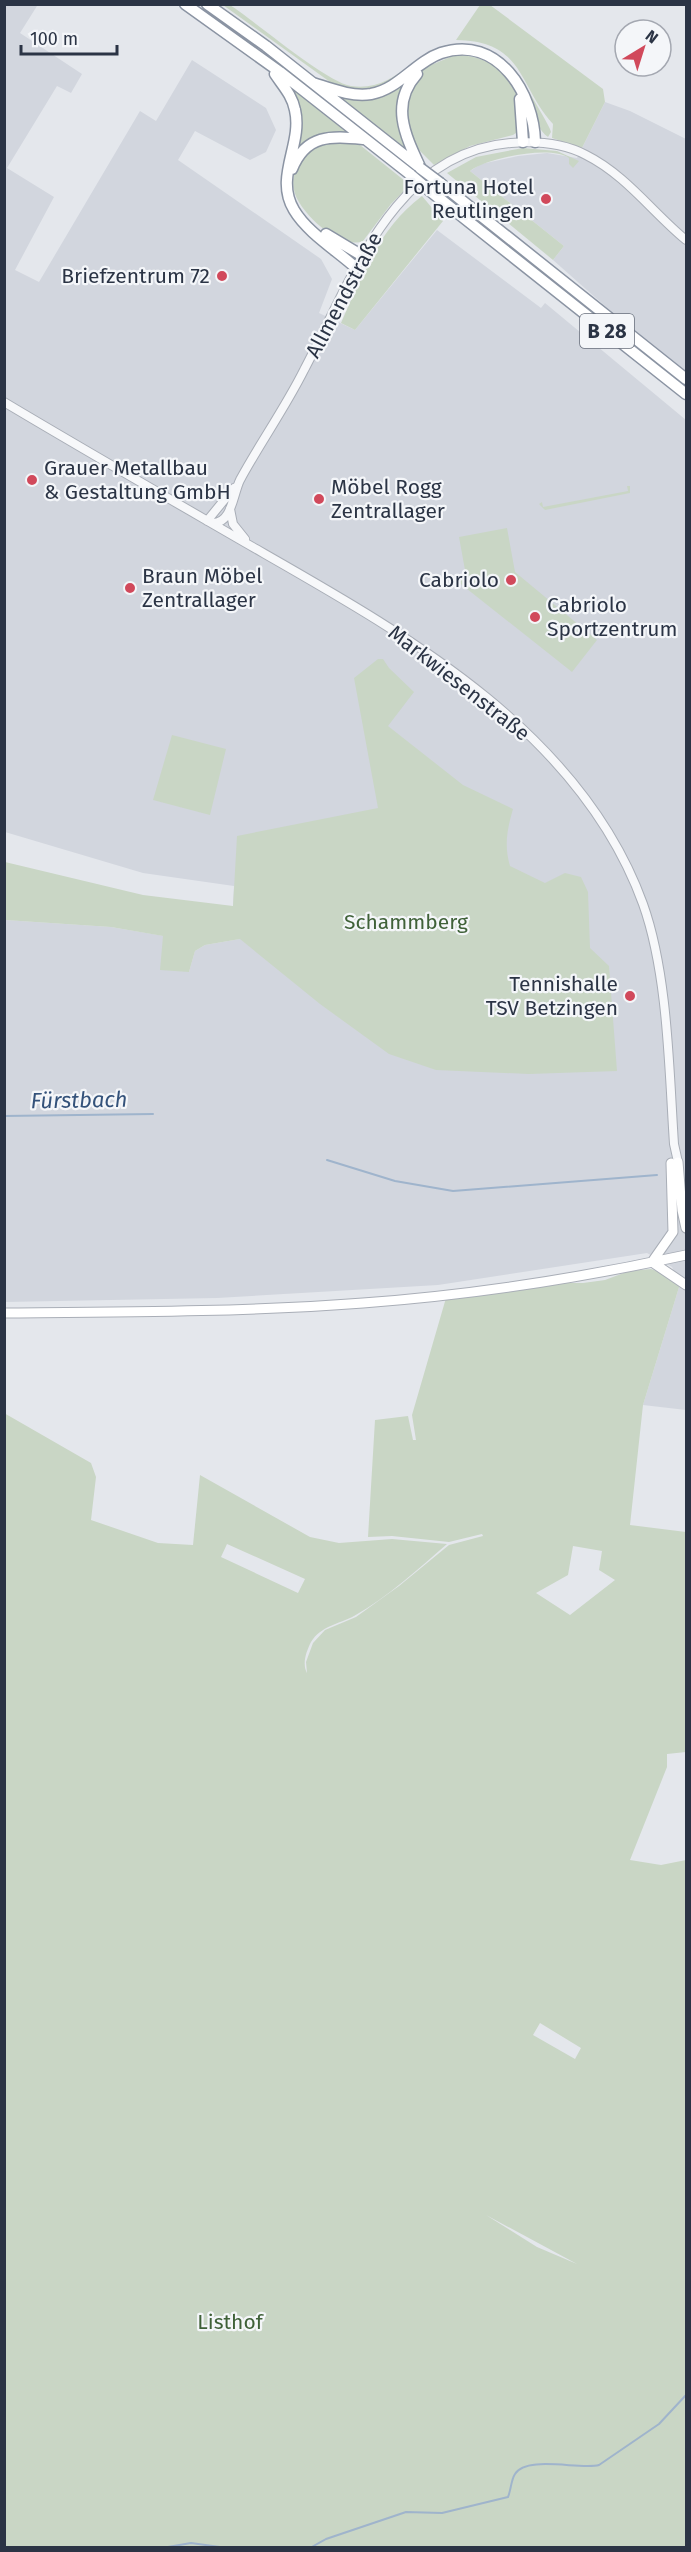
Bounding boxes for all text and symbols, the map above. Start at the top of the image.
scale bar [21,18,117,56]
north arrow [613,18,673,78]
text: N [642,26,662,47]
text: 100 m [30,28,78,50]
place label: Fortuna Hotel Reutlingen [404,174,534,224]
marker: Fortuna Hotel Reutlingen [539,192,553,206]
street label: Allmendstraße [300,228,388,362]
place label: Briefzentrum 72 [61,263,210,289]
marker: Briefzentrum 72 [215,269,229,283]
road number: B 28 [580,314,634,348]
place label: Grauer Metallbau & Gestaltung GmbH [44,455,231,505]
marker: Grauer Metallbau & Gestaltung GmbH [25,473,39,487]
place label: Möbel Rogg Zentrallager [331,474,445,524]
marker: Möbel Rogg Zentrallager [312,492,326,506]
place label: Braun Möbel Zentrallager [142,563,262,613]
place label: Cabriolo [419,567,499,593]
marker: Cabriolo [504,573,518,587]
marker: Braun Möbel Zentrallager [123,581,137,595]
place label: Cabriolo Sportzentrum [547,592,678,642]
marker: Cabriolo Sportzentrum [528,610,542,624]
street label: Markwiesenstraße [383,620,535,746]
park label: Schammberg [344,909,468,935]
place label: Tennishalle TSV Betzingen [486,971,618,1021]
marker: Tennishalle TSV Betzingen [623,989,637,1003]
water label: Fürstbach [30,1086,128,1114]
park label: Listhof [197,2309,265,2335]

